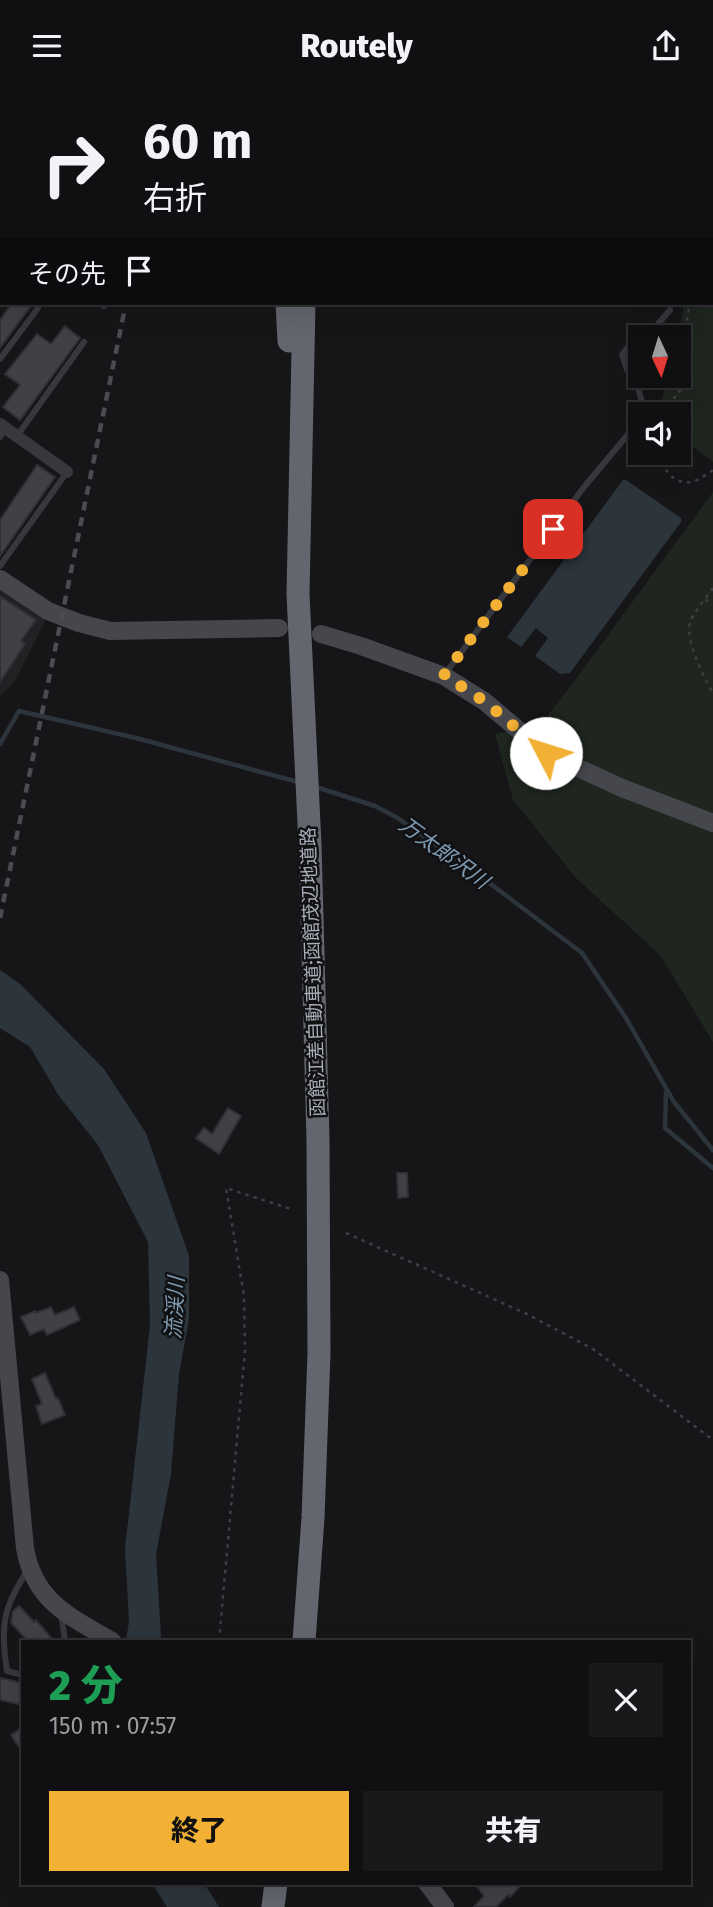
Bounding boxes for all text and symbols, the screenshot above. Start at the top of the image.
icon: menu [28,27,66,65]
text: Routely [300,27,413,65]
icon: share [647,27,685,65]
text: 60 m [143,112,252,171]
icon: right [28,119,119,210]
text: 右折 [143,179,207,217]
icon: arrive [120,252,158,290]
text: その先 [28,259,106,290]
north arrow [628,325,691,389]
map controls [628,325,691,465]
button: sound [628,402,691,465]
pin [523,499,583,559]
icon: arrive [534,510,572,548]
position arrow [509,716,583,790]
water label: 万太郎沢川 [394,812,496,896]
street label: 函館江差自動車道;函館茂辺地道路 [296,827,330,1117]
water label: 流渓川 [160,1274,190,1340]
text: 2 分 [49,1661,123,1711]
button: close [589,1663,663,1737]
text: 150 m · 07:57 [49,1712,176,1740]
button: 終了 [49,1791,349,1871]
button: 共有 [363,1791,663,1871]

